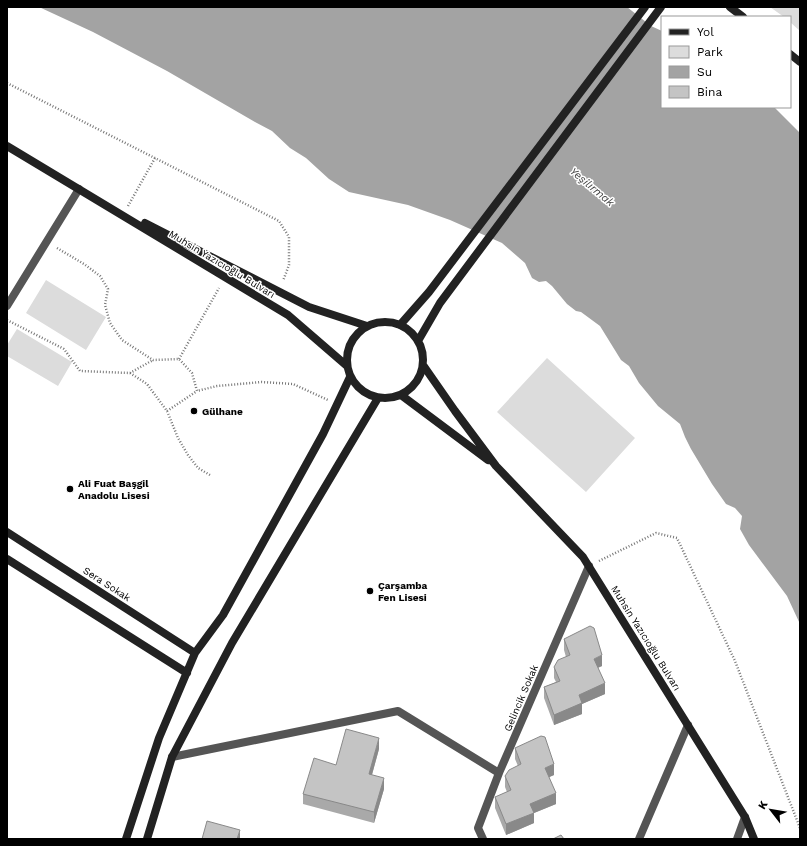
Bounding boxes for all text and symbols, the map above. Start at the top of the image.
legend [661,16,791,108]
text: Yol [697,25,714,39]
text: Park [697,45,723,59]
text: Su [697,65,712,79]
text: Bina [697,85,722,99]
water label: Yeşilırmak [567,165,618,210]
street label: Muhsin Yazıcıoğlu Bulvarı [167,228,277,300]
marker: Gülhane [189,406,199,416]
place label: Gülhane [202,406,243,417]
place label: Ali Fuat Başgil Anadolu Lisesi [78,478,150,501]
marker: Ali Fuat Başgil Anadolu Lisesi [65,484,75,494]
street label: Sera Sokak [81,565,133,604]
place label: Çarşamba Fen Lisesi [378,580,428,603]
street label: Muhsin Yazıcıoğlu Bulvarı [609,583,683,693]
marker: Çarşamba Fen Lisesi [365,586,375,596]
street label: Gelincik Sokak [502,663,540,733]
north arrow [751,790,791,830]
text: K [755,798,771,812]

